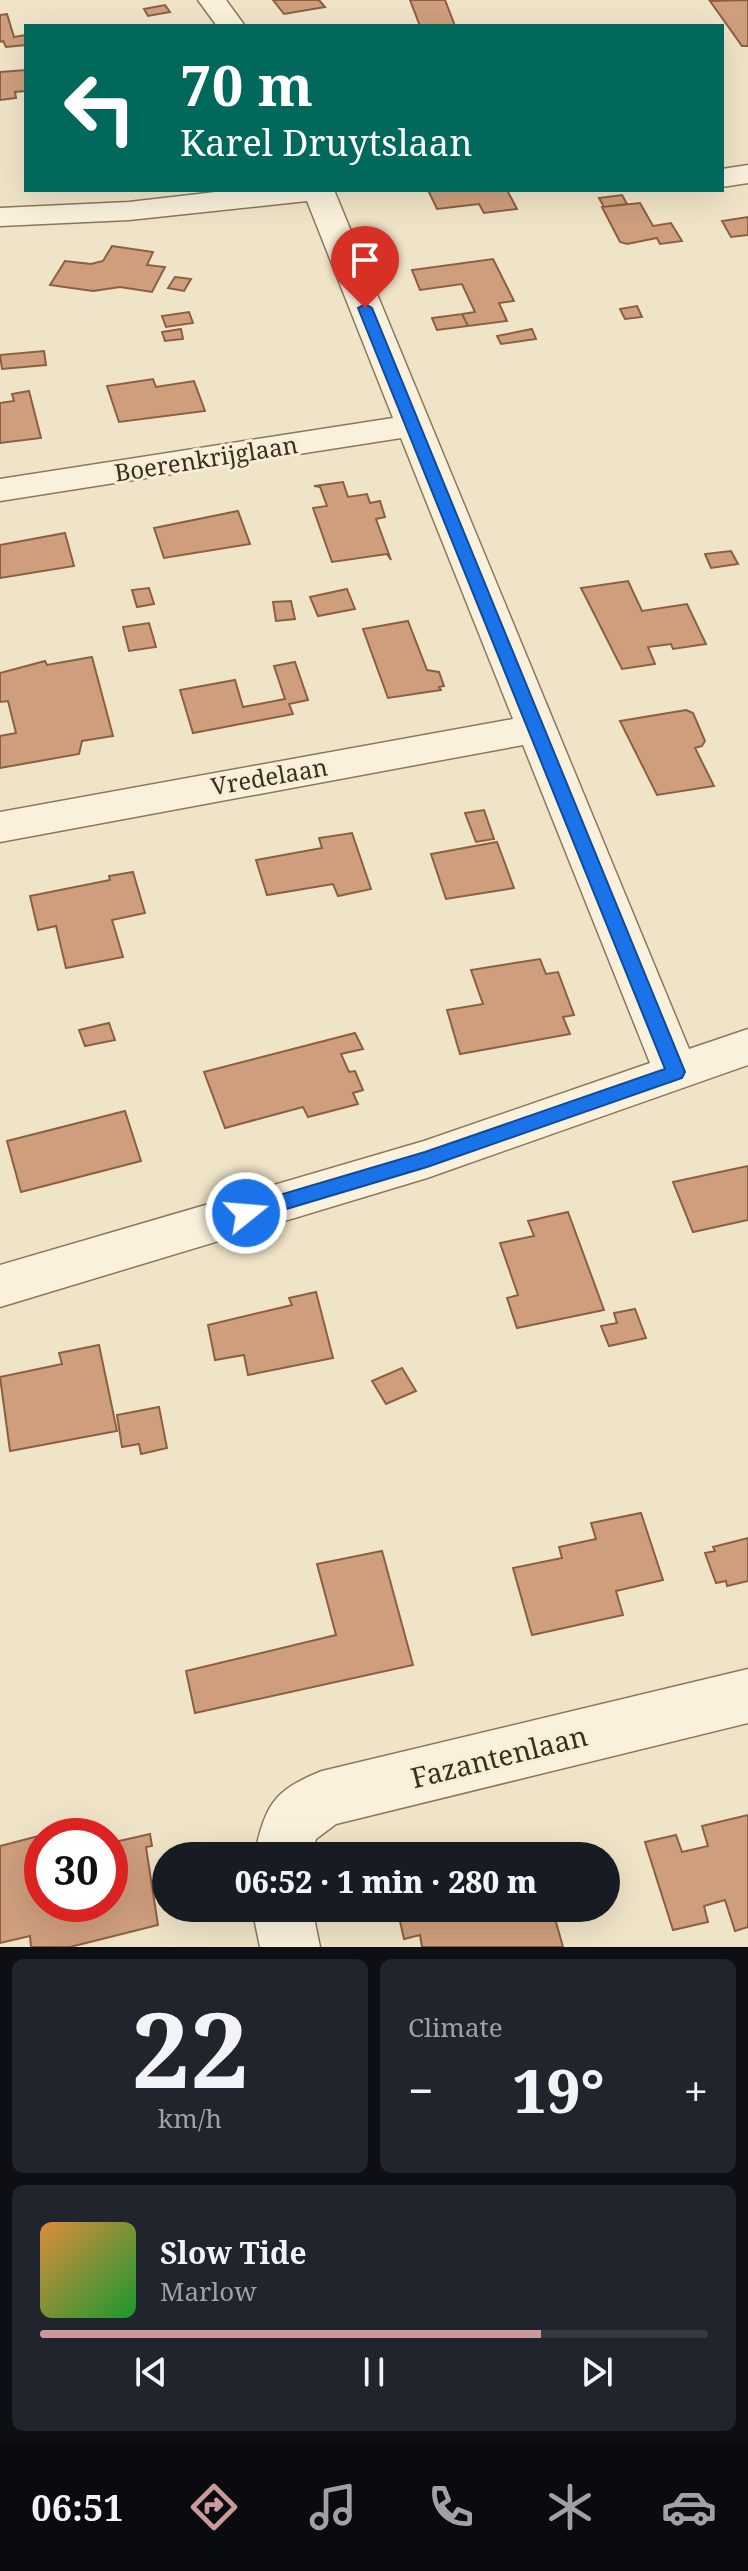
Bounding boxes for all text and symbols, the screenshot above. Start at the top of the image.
text: 70 m [180,46,313,122]
icon: left [48,56,152,160]
text: Karel Druytslaan [180,118,472,167]
pin [331,226,399,308]
icon: arrive [343,238,387,282]
street label: Boerenkrijglaan [112,427,300,489]
street label: Vredelaan [208,750,330,802]
position arrow [204,1171,288,1255]
street label: Fazantenlaan [407,1716,591,1796]
speed limit sign: 30 [24,1818,128,1922]
text: 06:52 · 1 min · 280 m [235,1861,537,1902]
text: 22 [131,1977,249,2118]
text: Climate [408,2009,503,2045]
text: 19° [512,2049,604,2131]
text: − [408,2060,433,2120]
text: + [683,2060,708,2120]
text: km/h [158,2100,222,2136]
text: Slow Tide [160,2232,307,2273]
text: Marlow [160,2273,257,2309]
icon: previous [129,2350,173,2394]
icon: pause [352,2350,396,2394]
icon: next [575,2350,619,2394]
icon: directions [186,2479,242,2535]
icon: music [305,2479,361,2535]
icon: phone [423,2479,479,2535]
icon: climate [542,2479,598,2535]
icon: car [661,2479,717,2535]
text: 06:51 [31,2483,124,2532]

